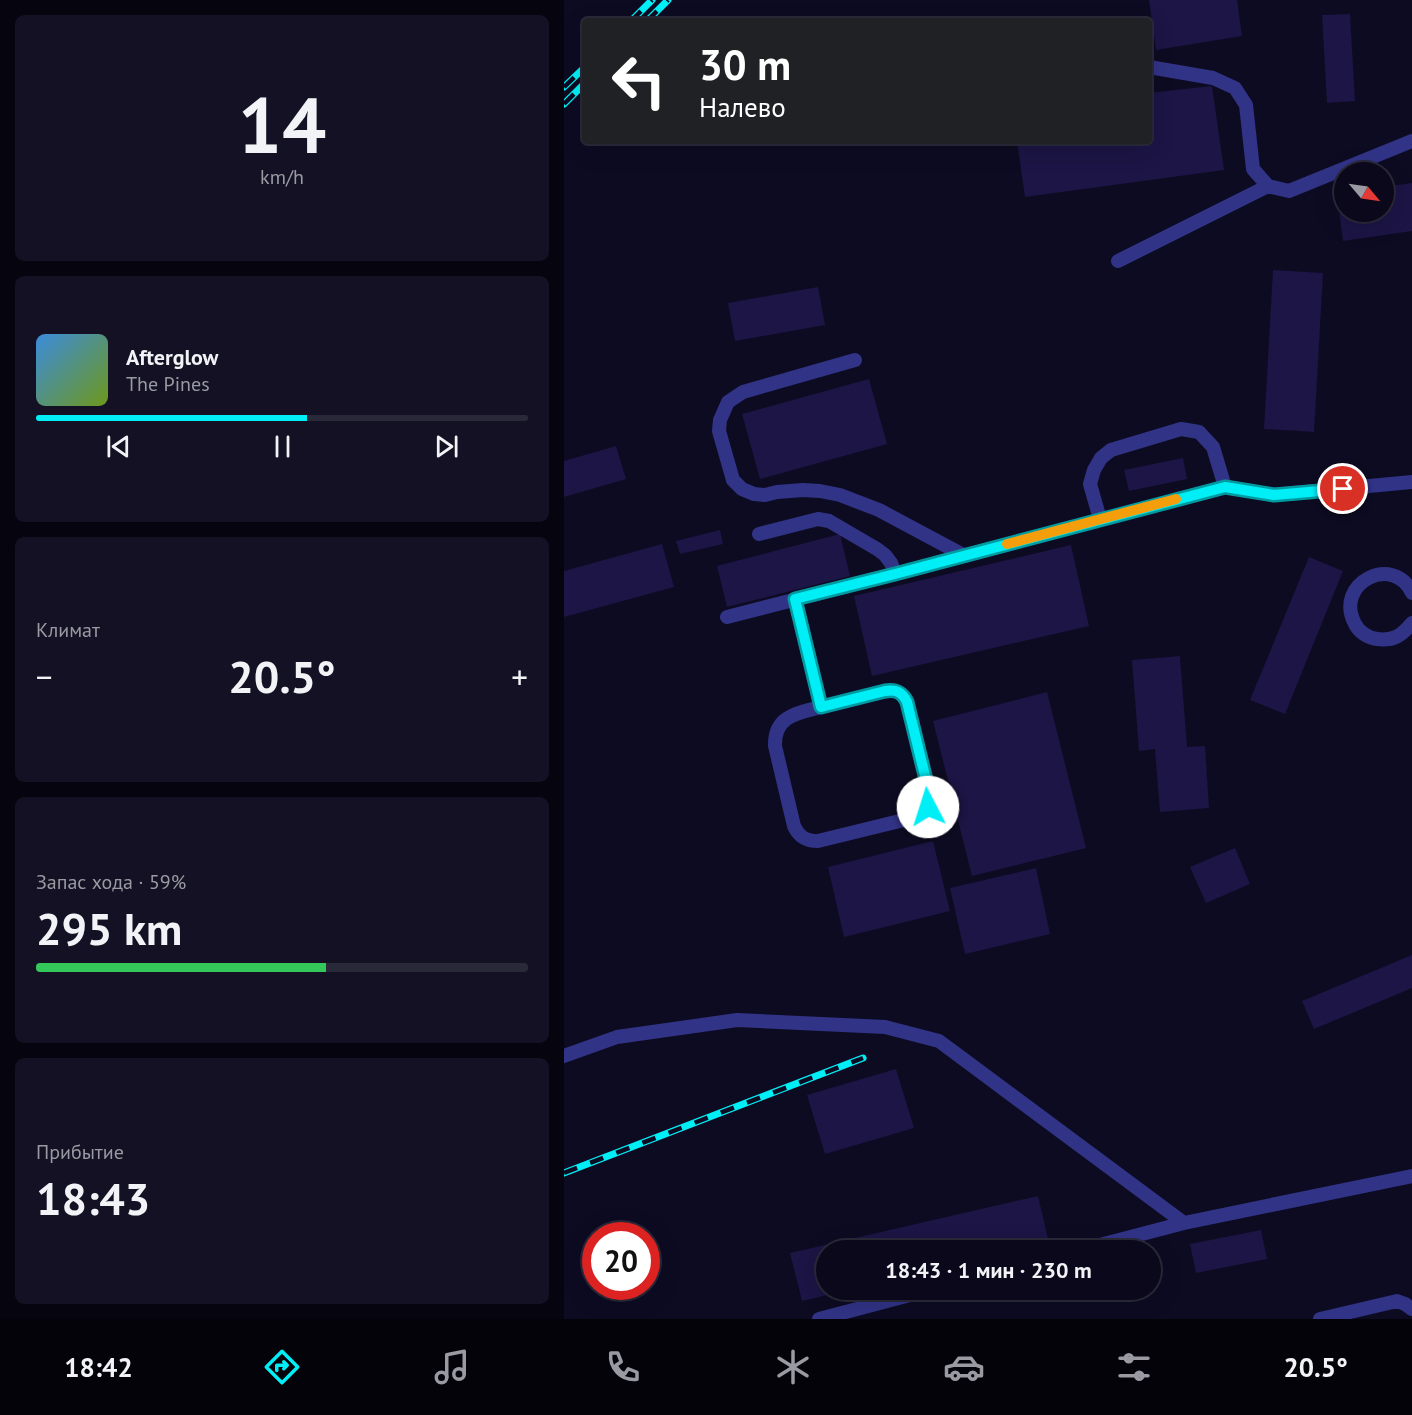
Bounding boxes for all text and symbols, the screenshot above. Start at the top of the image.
text: 30 m [699,37,791,92]
icon: left [600,42,678,120]
text: 14 [238,74,326,175]
text: Налево [699,90,786,124]
north arrow [1334,162,1394,222]
map controls [1334,162,1394,222]
text: km/h [260,164,304,190]
text: Afterglow [126,343,218,371]
text: The Pines [126,371,210,397]
icon: previous [102,430,135,463]
icon: pause [266,430,299,463]
icon: next [430,430,463,463]
pin [1317,463,1368,514]
icon: arrive [1326,472,1359,505]
text: Климат [36,617,100,643]
text: 20.5° [228,647,336,705]
text: − [36,655,53,698]
text: + [511,655,528,698]
position arrow [896,775,960,839]
text: Запас хода · 59% [36,869,186,895]
text: 295 km [36,899,182,957]
text: Прибытие [36,1139,124,1165]
text: 18:43 [36,1169,150,1227]
speed limit sign: 20 [582,1222,660,1300]
text: 18:43 · 1 мин · 230 m [885,1256,1092,1284]
icon: directions [261,1346,303,1388]
icon: music [431,1346,473,1388]
icon: phone [602,1346,644,1388]
icon: climate [772,1346,814,1388]
icon: car [943,1346,985,1388]
icon: filters [1113,1346,1155,1388]
text: 18:42 [64,1350,133,1384]
text: 20.5° [1283,1350,1348,1384]

